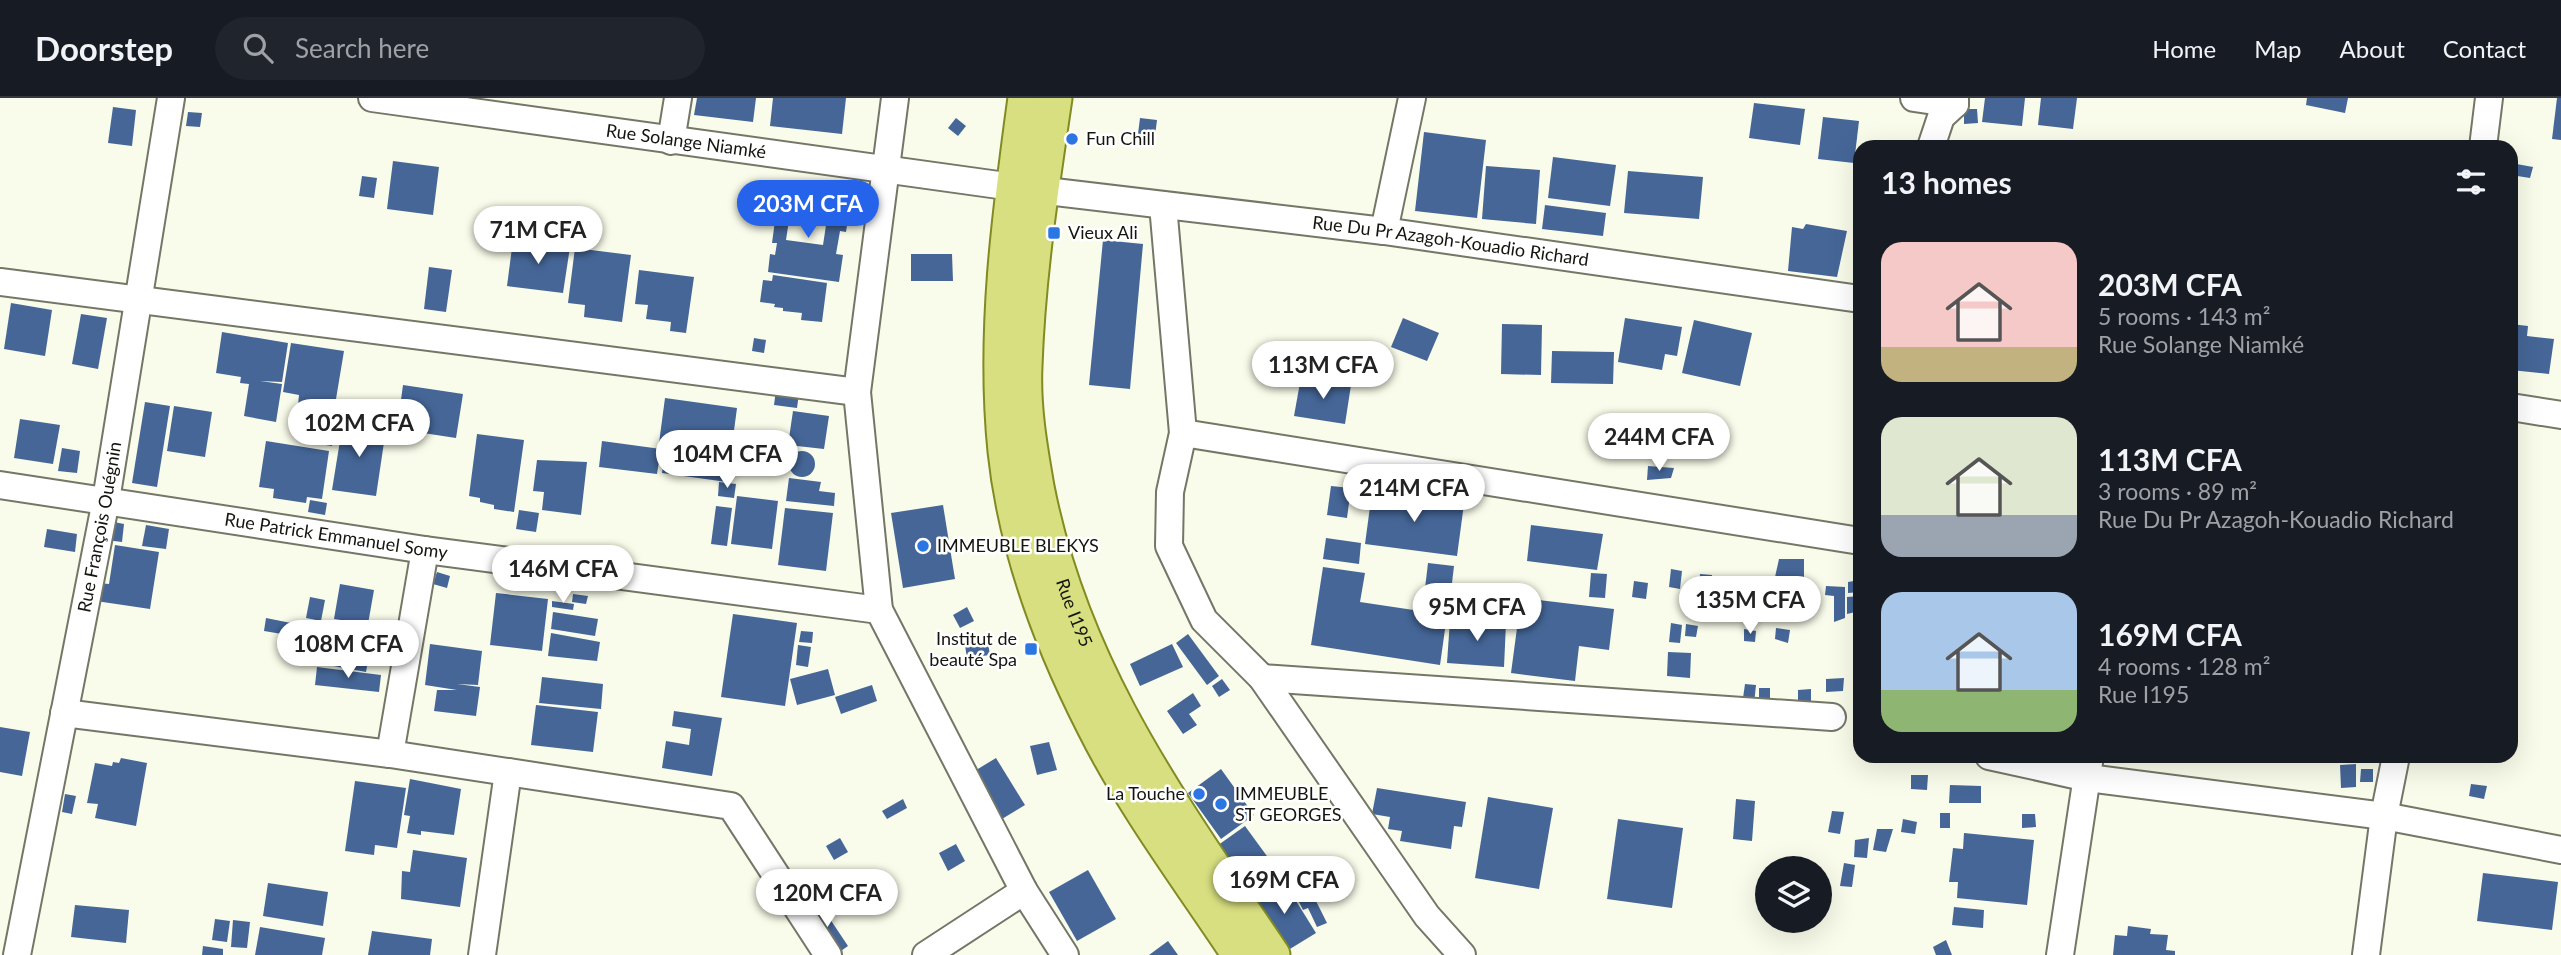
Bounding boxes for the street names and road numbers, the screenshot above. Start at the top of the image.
street label: Rue Solange Niamké [605,119,768,163]
street label: Rue Du Pr Azagoh-Kouadio Richard [1311,211,1590,270]
street label: Rue François Ouégnin [72,440,125,614]
street label: Rue Patrick Emmanuel Somy [223,508,450,563]
street label: Rue I195 [1052,576,1098,650]

